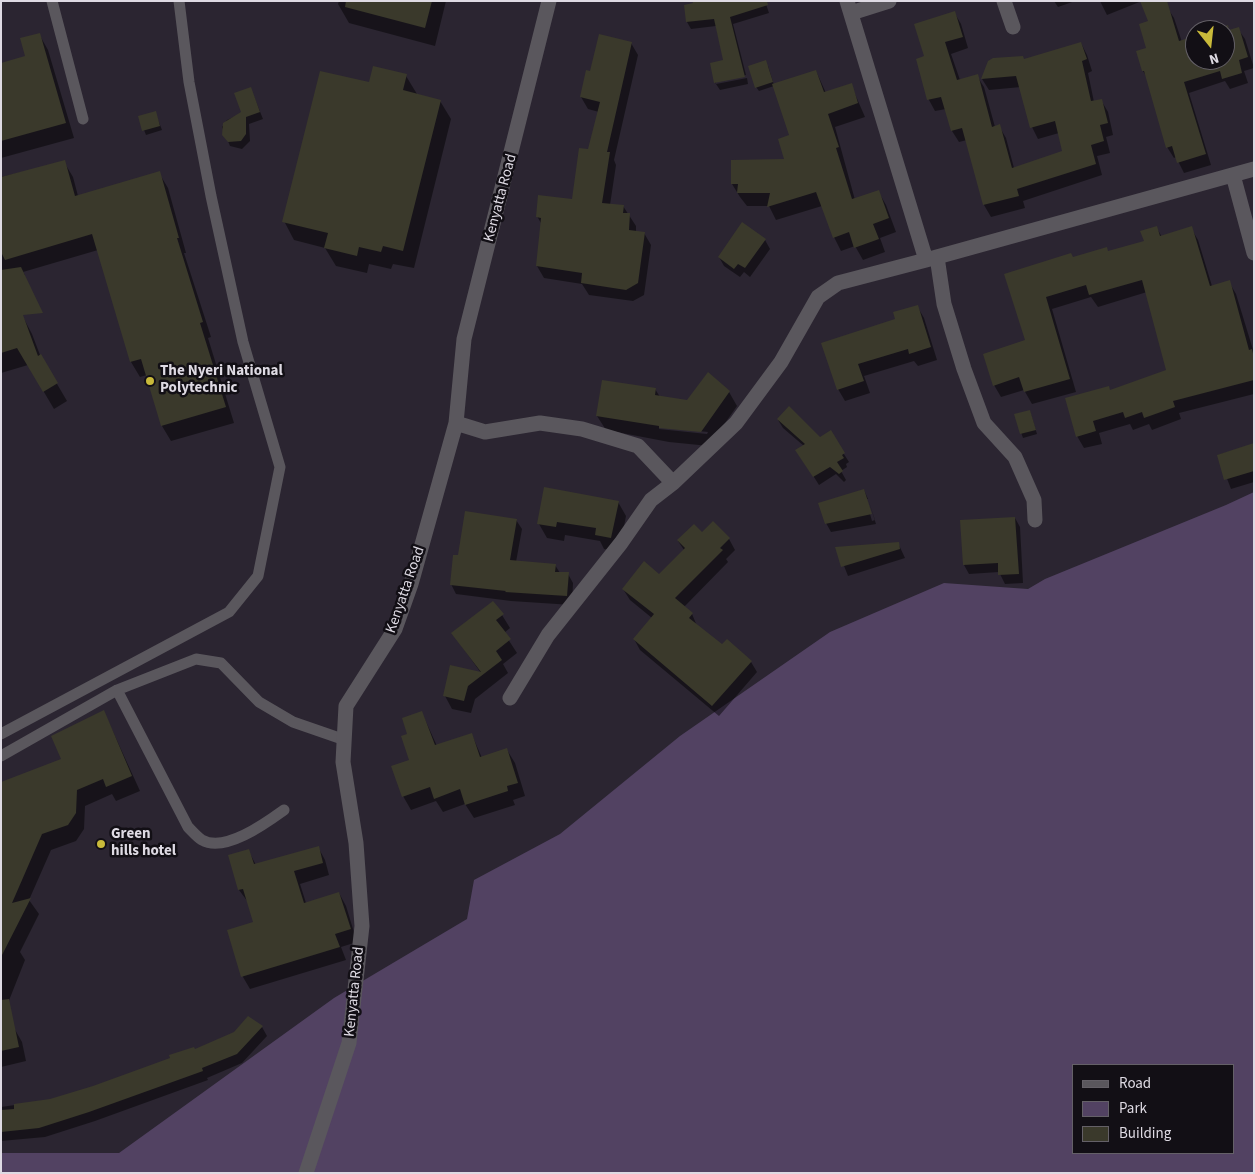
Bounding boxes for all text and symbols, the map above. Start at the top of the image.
north arrow [1185,20,1235,70]
text: N [1207,48,1221,69]
street label: Kenyatta Road [481,152,521,244]
place label: The Nyeri National Polytechnic [160,363,283,398]
marker: The Nyeri National Polytechnic [144,375,156,387]
street label: Kenyatta Road [383,544,429,636]
place label: Green hills hotel [111,826,176,861]
marker: Green hills hotel [95,838,107,850]
street label: Kenyatta Road [341,946,369,1038]
legend [1072,1064,1235,1154]
text: Road [1119,1073,1151,1094]
text: Park [1119,1098,1147,1119]
text: Building [1119,1123,1171,1144]

